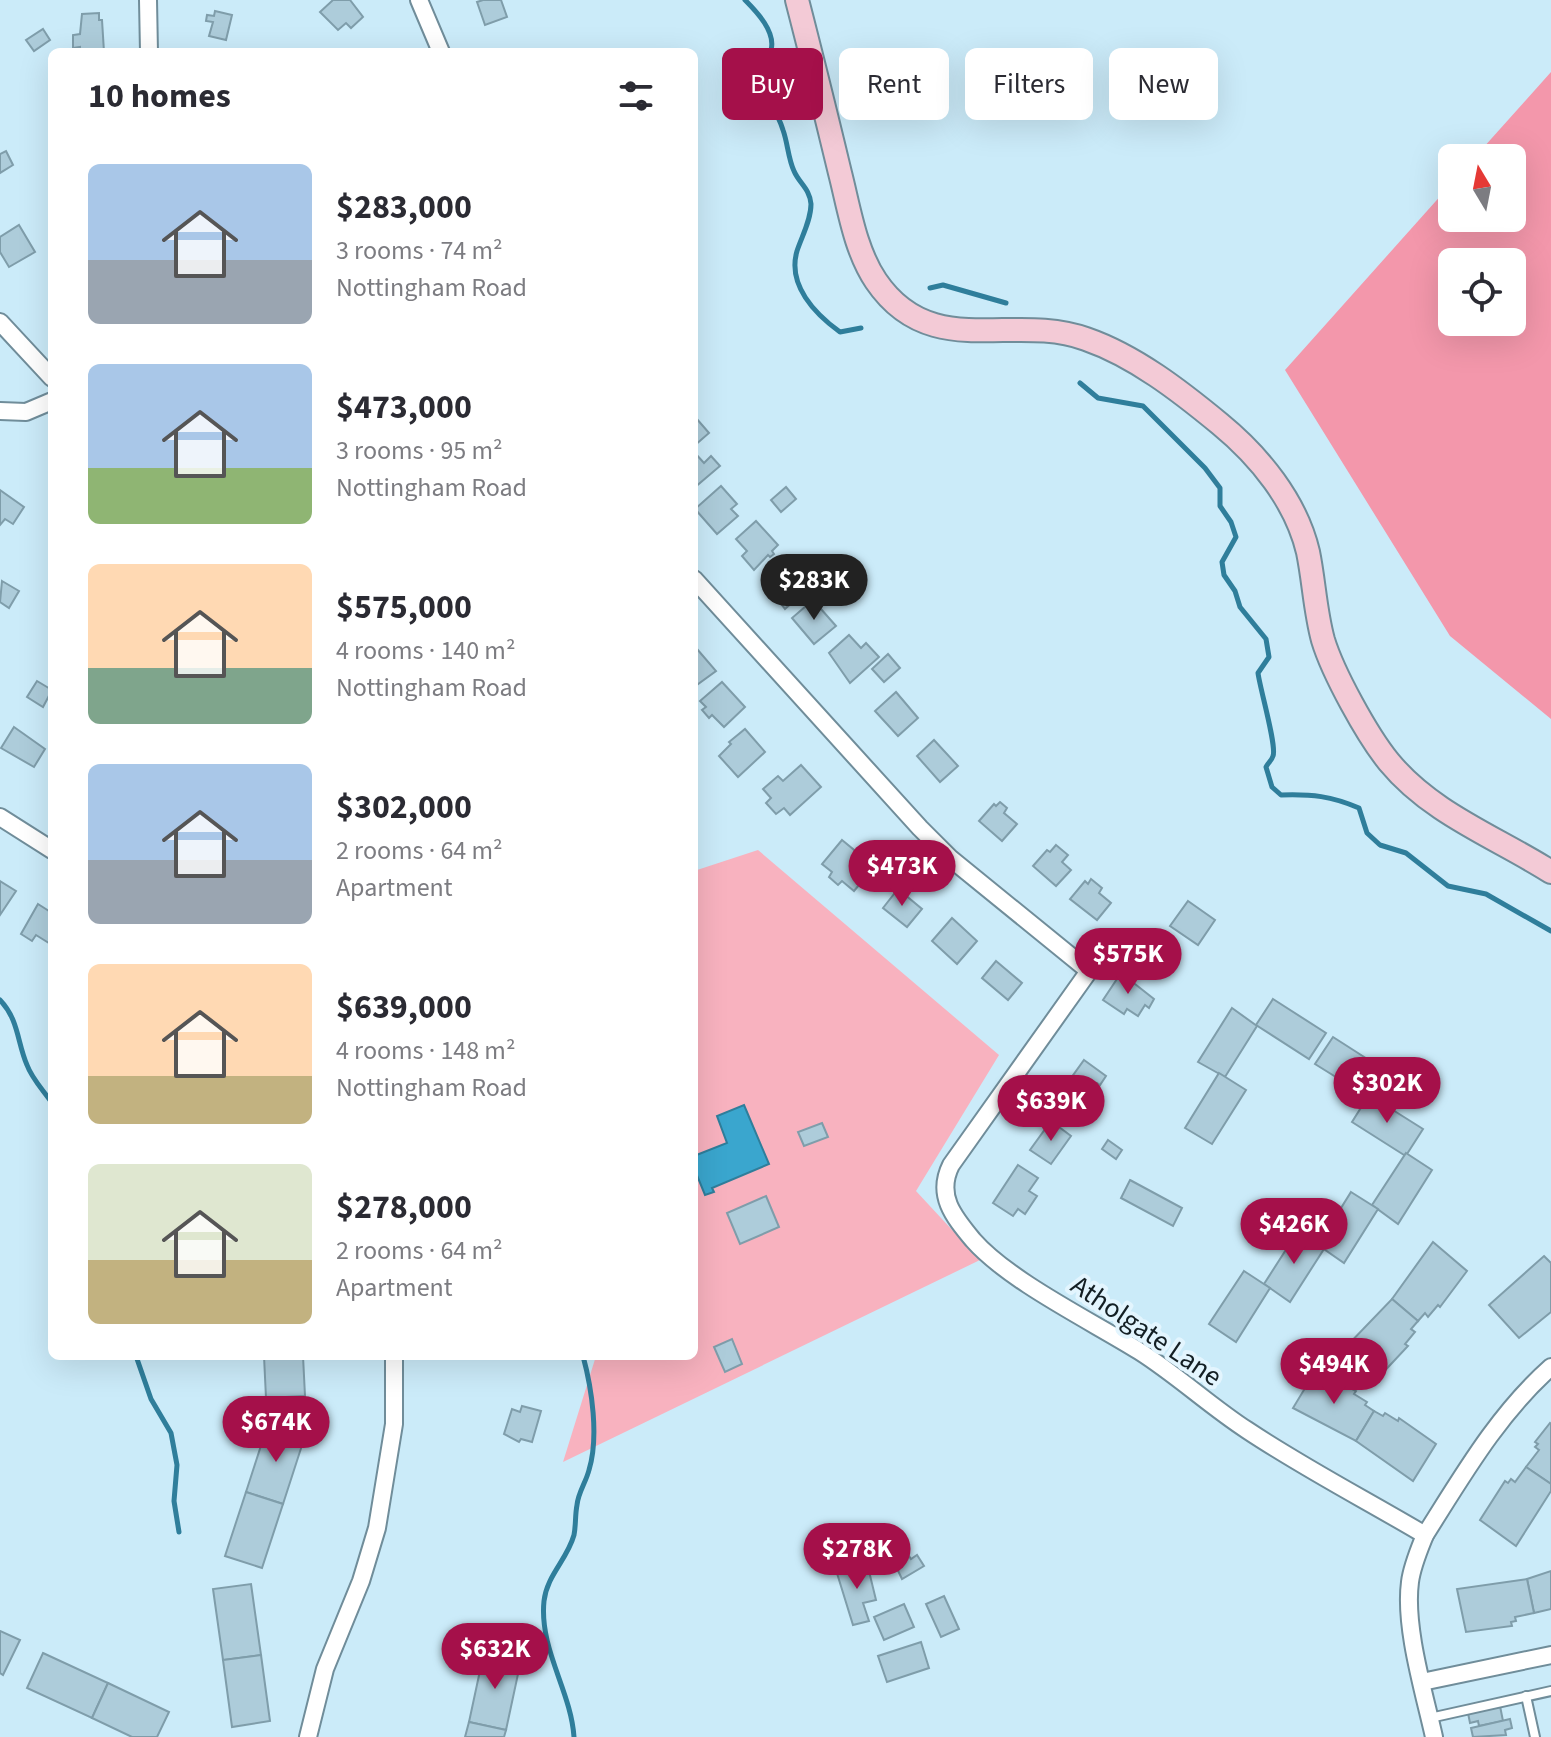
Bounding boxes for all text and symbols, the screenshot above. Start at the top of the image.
chip: Buy [722,48,823,120]
chip: Rent [839,48,949,120]
chip: Filters [965,48,1093,120]
chip: New [1109,48,1218,120]
text: 10 homes [88,72,231,121]
icon: filters [614,74,658,118]
north arrow [1438,144,1526,232]
map controls [1438,144,1526,336]
text: $283,000 [336,183,472,232]
icon: home [152,196,248,292]
text: 3 rooms · 74 m² [336,232,503,269]
button: locate [1438,248,1526,336]
text: Nottingham Road [336,269,527,306]
text: $473,000 [336,383,472,432]
icon: home [152,396,248,492]
text: 3 rooms · 95 m² [336,432,503,469]
text: Nottingham Road [336,469,527,506]
pin: $283K [758,554,870,622]
text: $283K [779,561,849,598]
text: $575,000 [336,583,472,632]
icon: home [152,596,248,692]
text: 4 rooms · 140 m² [336,632,515,669]
text: Nottingham Road [336,669,527,706]
text: $302,000 [336,783,472,832]
icon: home [152,796,248,892]
text: 2 rooms · 64 m² [336,832,503,869]
pin: $473K [846,840,958,908]
text: $473K [867,847,937,884]
text: Apartment [336,869,453,906]
pin: $575K [1072,928,1184,996]
text: $575K [1093,935,1163,972]
text: $639,000 [336,983,472,1032]
icon: home [152,996,248,1092]
text: 4 rooms · 148 m² [336,1032,515,1069]
pin: $302K [1331,1057,1443,1125]
text: $302K [1352,1064,1422,1101]
text: Nottingham Road [336,1069,527,1106]
pin: $639K [995,1075,1107,1143]
text: $639K [1016,1082,1086,1119]
text: $278,000 [336,1183,472,1232]
icon: home [152,1196,248,1292]
pin: $426K [1238,1198,1350,1266]
text: $426K [1259,1205,1329,1242]
text: 2 rooms · 64 m² [336,1232,503,1269]
street label: Atholgate Lane [1063,1265,1230,1396]
text: Apartment [336,1269,453,1306]
pin: $494K [1278,1338,1390,1406]
text: $494K [1299,1345,1369,1382]
pin: $674K [220,1396,332,1464]
text: $674K [241,1403,311,1440]
pin: $278K [801,1523,913,1591]
text: $278K [822,1530,892,1567]
pin: $632K [439,1623,551,1691]
text: $632K [460,1630,530,1667]

